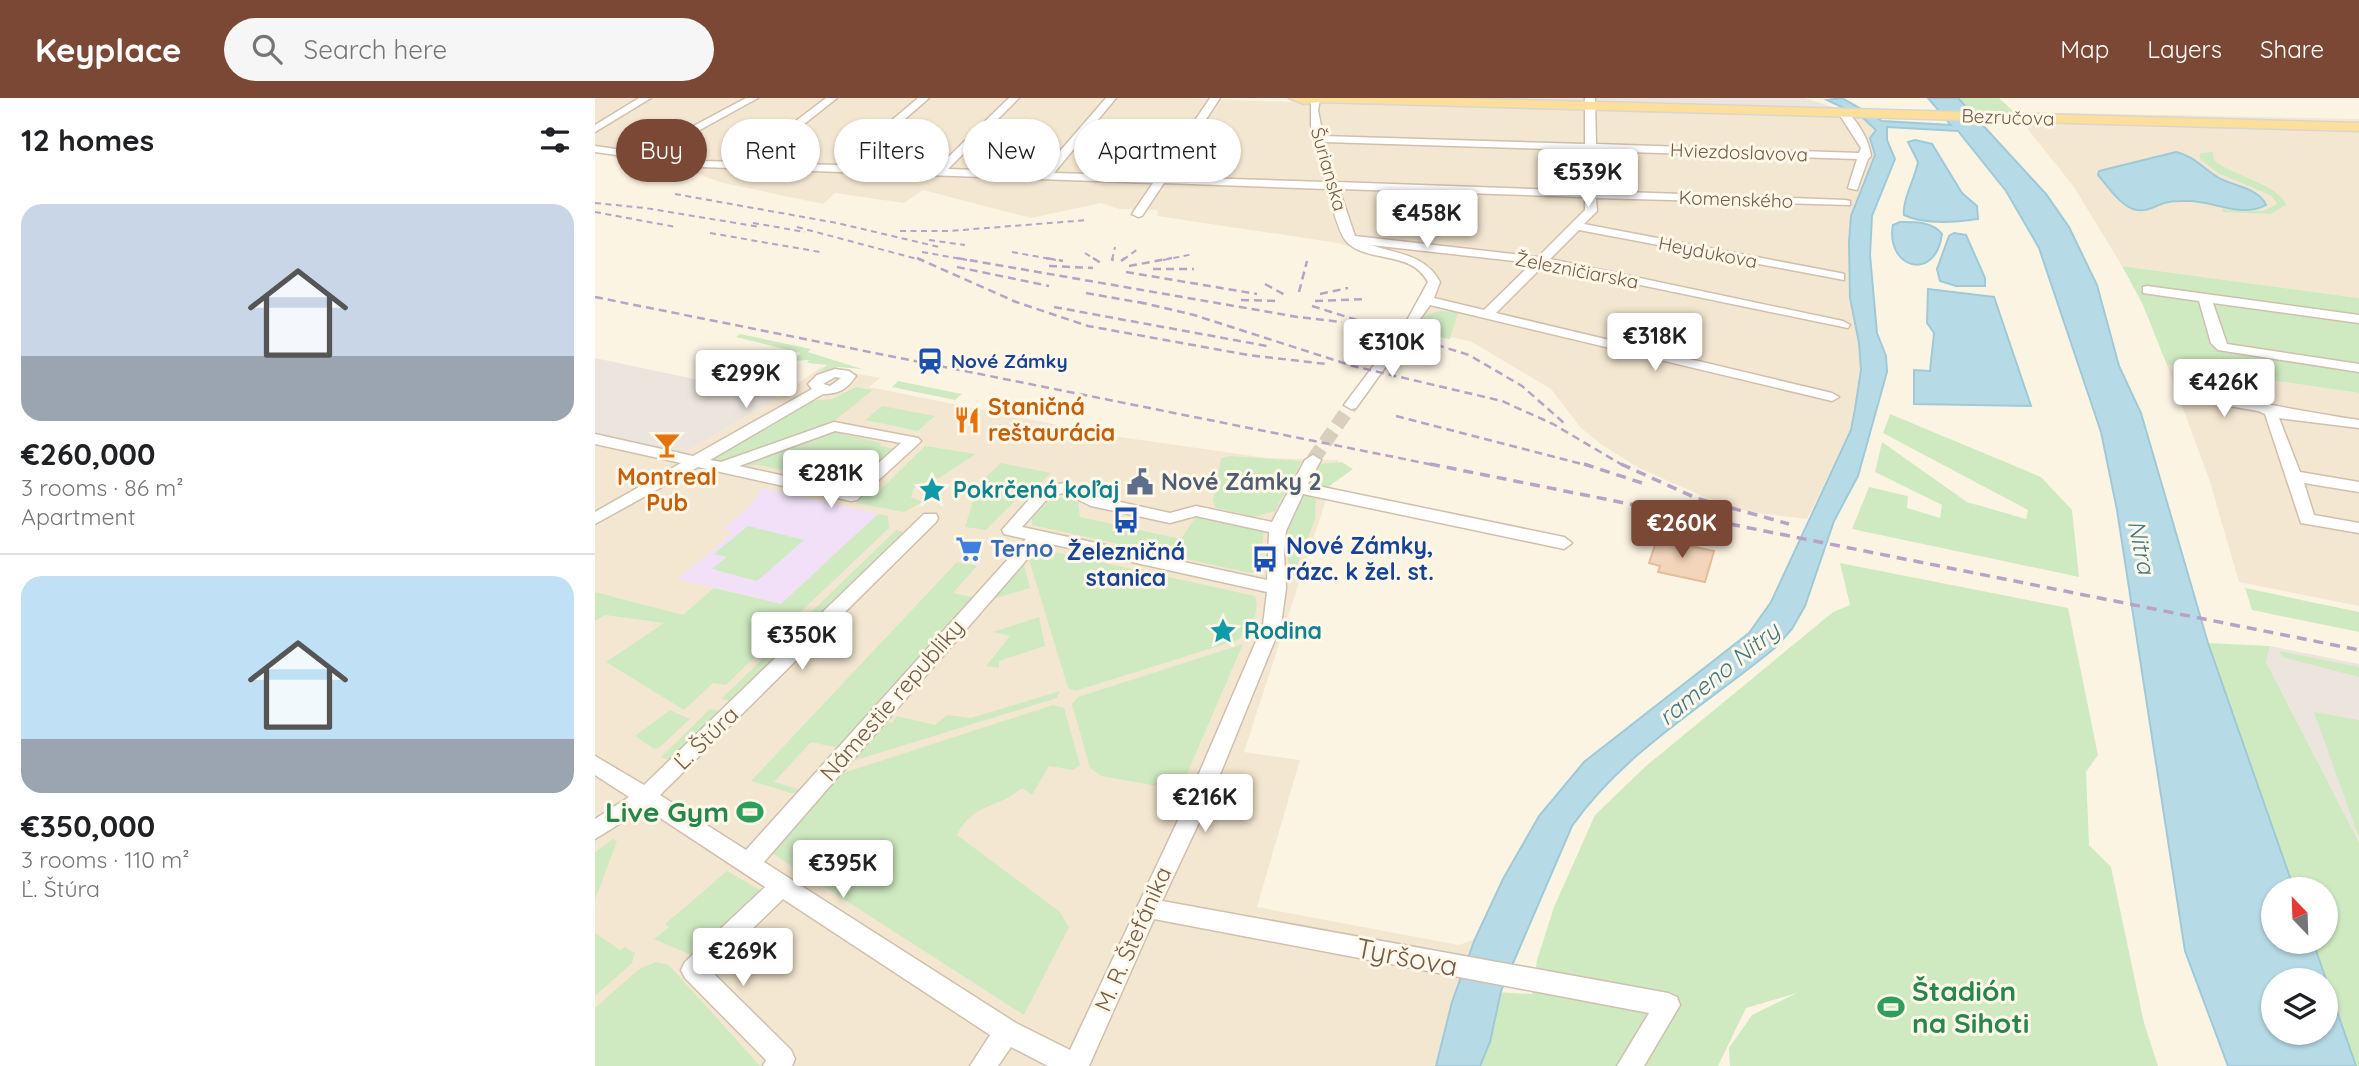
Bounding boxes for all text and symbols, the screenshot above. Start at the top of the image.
search box [224,18,714,81]
text: Keyplace [35,29,182,70]
icon: search [248,30,286,68]
text: Search here [304,33,447,66]
text: Map [2060,34,2109,64]
text: Layers [2147,34,2222,64]
text: Share [2260,34,2324,64]
street label: Bezručova [1961,103,2055,131]
chip: Buy [616,119,707,182]
chip: Rent [721,119,820,182]
chip: Filters [834,119,949,182]
chip: New [963,119,1060,182]
chip: Apartment [1074,119,1241,182]
text: 12 homes [21,121,154,159]
icon: filters [536,121,574,159]
street label: Šurianska [1306,124,1352,214]
street label: Hviezdoslavova [1670,138,1808,166]
pin: €539K [1539,150,1637,209]
text: €539K [1554,157,1622,186]
street label: Komenského [1678,185,1794,213]
pin: €458K [1378,190,1476,250]
text: €458K [1393,198,1461,227]
street label: Heydukova [1656,231,1760,273]
street label: Železničiarska [1513,246,1641,294]
icon: home [235,250,361,376]
pin: €318K [1606,314,1704,373]
pin: €310K [1343,320,1441,379]
text: €318K [1623,321,1687,350]
text: €310K [1360,327,1424,356]
station icon: Nové Zámky [915,346,945,376]
place label: Nové Zámky [951,349,1068,373]
pin: €299K [697,350,795,410]
text: €299K [712,358,780,387]
pin: €426K [2175,360,2273,419]
text: €426K [2190,367,2258,396]
place label: Staničná reštaurácia [988,392,1115,447]
restaurant icon: Staničná reštaurácia [952,405,982,435]
bar icon: Montreal Pub [652,430,682,460]
text: €260,000 [21,435,155,473]
pin: €281K [782,450,880,510]
text: €281K [799,458,863,487]
place label: Montreal Pub [617,462,717,517]
public building icon: Nové Zámky 2 [1125,467,1155,497]
place label: Nové Zámky 2 [1161,467,1322,496]
text: 3 rooms · 86 m² [21,473,184,502]
place icon: Pokrčená koľaj [917,475,947,505]
place label: Pokrčená koľaj [953,475,1120,504]
pin: €260K [1633,500,1731,560]
text: Apartment [21,502,135,531]
bus stop icon: Železničná stanica [1111,505,1141,535]
text: €260K [1647,508,1717,537]
water label: Nitra [2122,517,2163,578]
place label: Nové Zámky, rázc. k žel. st. [1286,531,1434,586]
supermarket icon: Terno [954,534,984,564]
place label: Terno [990,534,1053,563]
place label: Železničná stanica [1067,537,1185,592]
bus stop icon: Nové Zámky, rázc. k žel. st. [1250,544,1280,574]
pin: €350K [753,612,851,672]
street label: Námestie republiky [813,613,970,787]
water label: rameno Nitry [1652,614,1786,731]
place icon: Rodina [1208,616,1238,646]
place label: Rodina [1244,616,1322,645]
text: €350K [767,620,837,649]
icon: home [235,622,361,748]
street label: Ľ. Štúra [667,700,744,776]
pin: €216K [1156,774,1254,834]
text: €216K [1173,782,1237,811]
place label: Live Gym [605,794,729,829]
sports icon: Live Gym [735,797,765,827]
text: €350,000 [21,807,155,845]
pin: €395K [794,840,892,900]
text: 3 rooms · 110 m² [21,845,190,874]
text: €395K [809,848,877,877]
street label: M. R. Štefánika [1088,862,1177,1016]
text: Ľ. Štúra [21,874,100,903]
north arrow [2261,877,2338,954]
map controls [2261,877,2338,1045]
pin: €269K [694,928,792,988]
street label: Tyršova [1353,930,1461,983]
text: €269K [709,936,777,965]
button: layers [2261,968,2338,1045]
place label: Štadión na Sihoti [1912,973,2029,1040]
sports icon: Štadión na Sihoti [1876,992,1906,1022]

